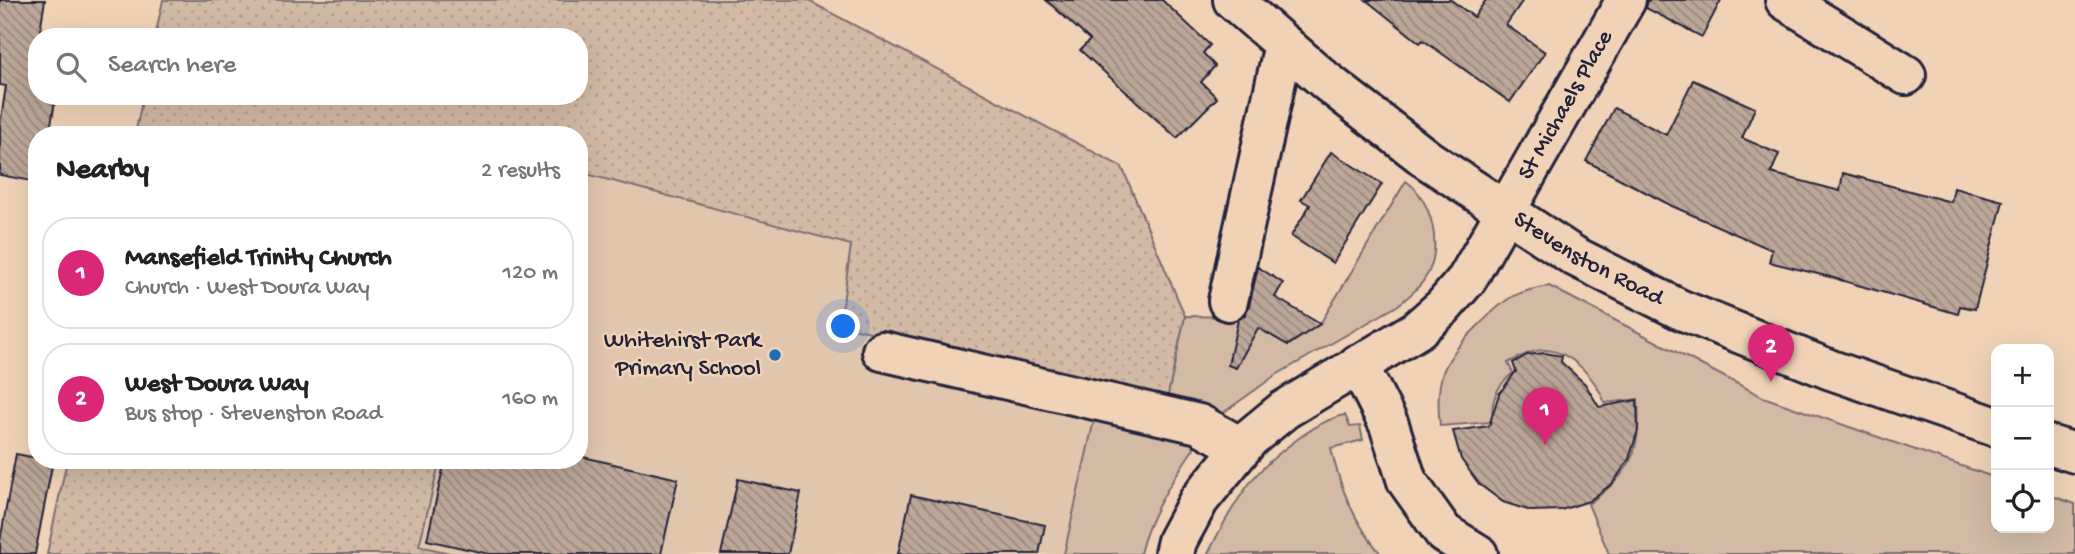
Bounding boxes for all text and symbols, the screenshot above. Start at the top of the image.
street label: St Michaels Place [1512,25,1620,185]
search box [28,28,588,105]
icon: search [52,48,90,86]
text: Search here [108,51,236,82]
text: Nearby [56,154,149,189]
text: 2 results [481,158,560,185]
street label: Stevenston Road [1507,205,1670,314]
text: Mansefield Trinity Church [125,244,392,275]
text: 1 [76,260,86,287]
text: 120 m [503,260,558,287]
text: Church · West Doura Way [125,275,370,302]
your location [826,309,860,343]
pin: 2 [1748,324,1794,382]
place label: Whitehirst Park Primary School [604,327,763,384]
map controls [1991,344,2054,533]
button: + [1991,344,2054,407]
marker: Whitehirst Park Primary School [767,347,783,363]
text: West Doura Way [125,370,309,401]
text: 2 [75,386,87,413]
text: 160 m [502,386,558,413]
pin: 1 [1522,387,1568,445]
text: Bus stop · Stevenston Road [125,401,382,428]
button: − [1991,407,2054,470]
button: locate [1991,470,2054,533]

